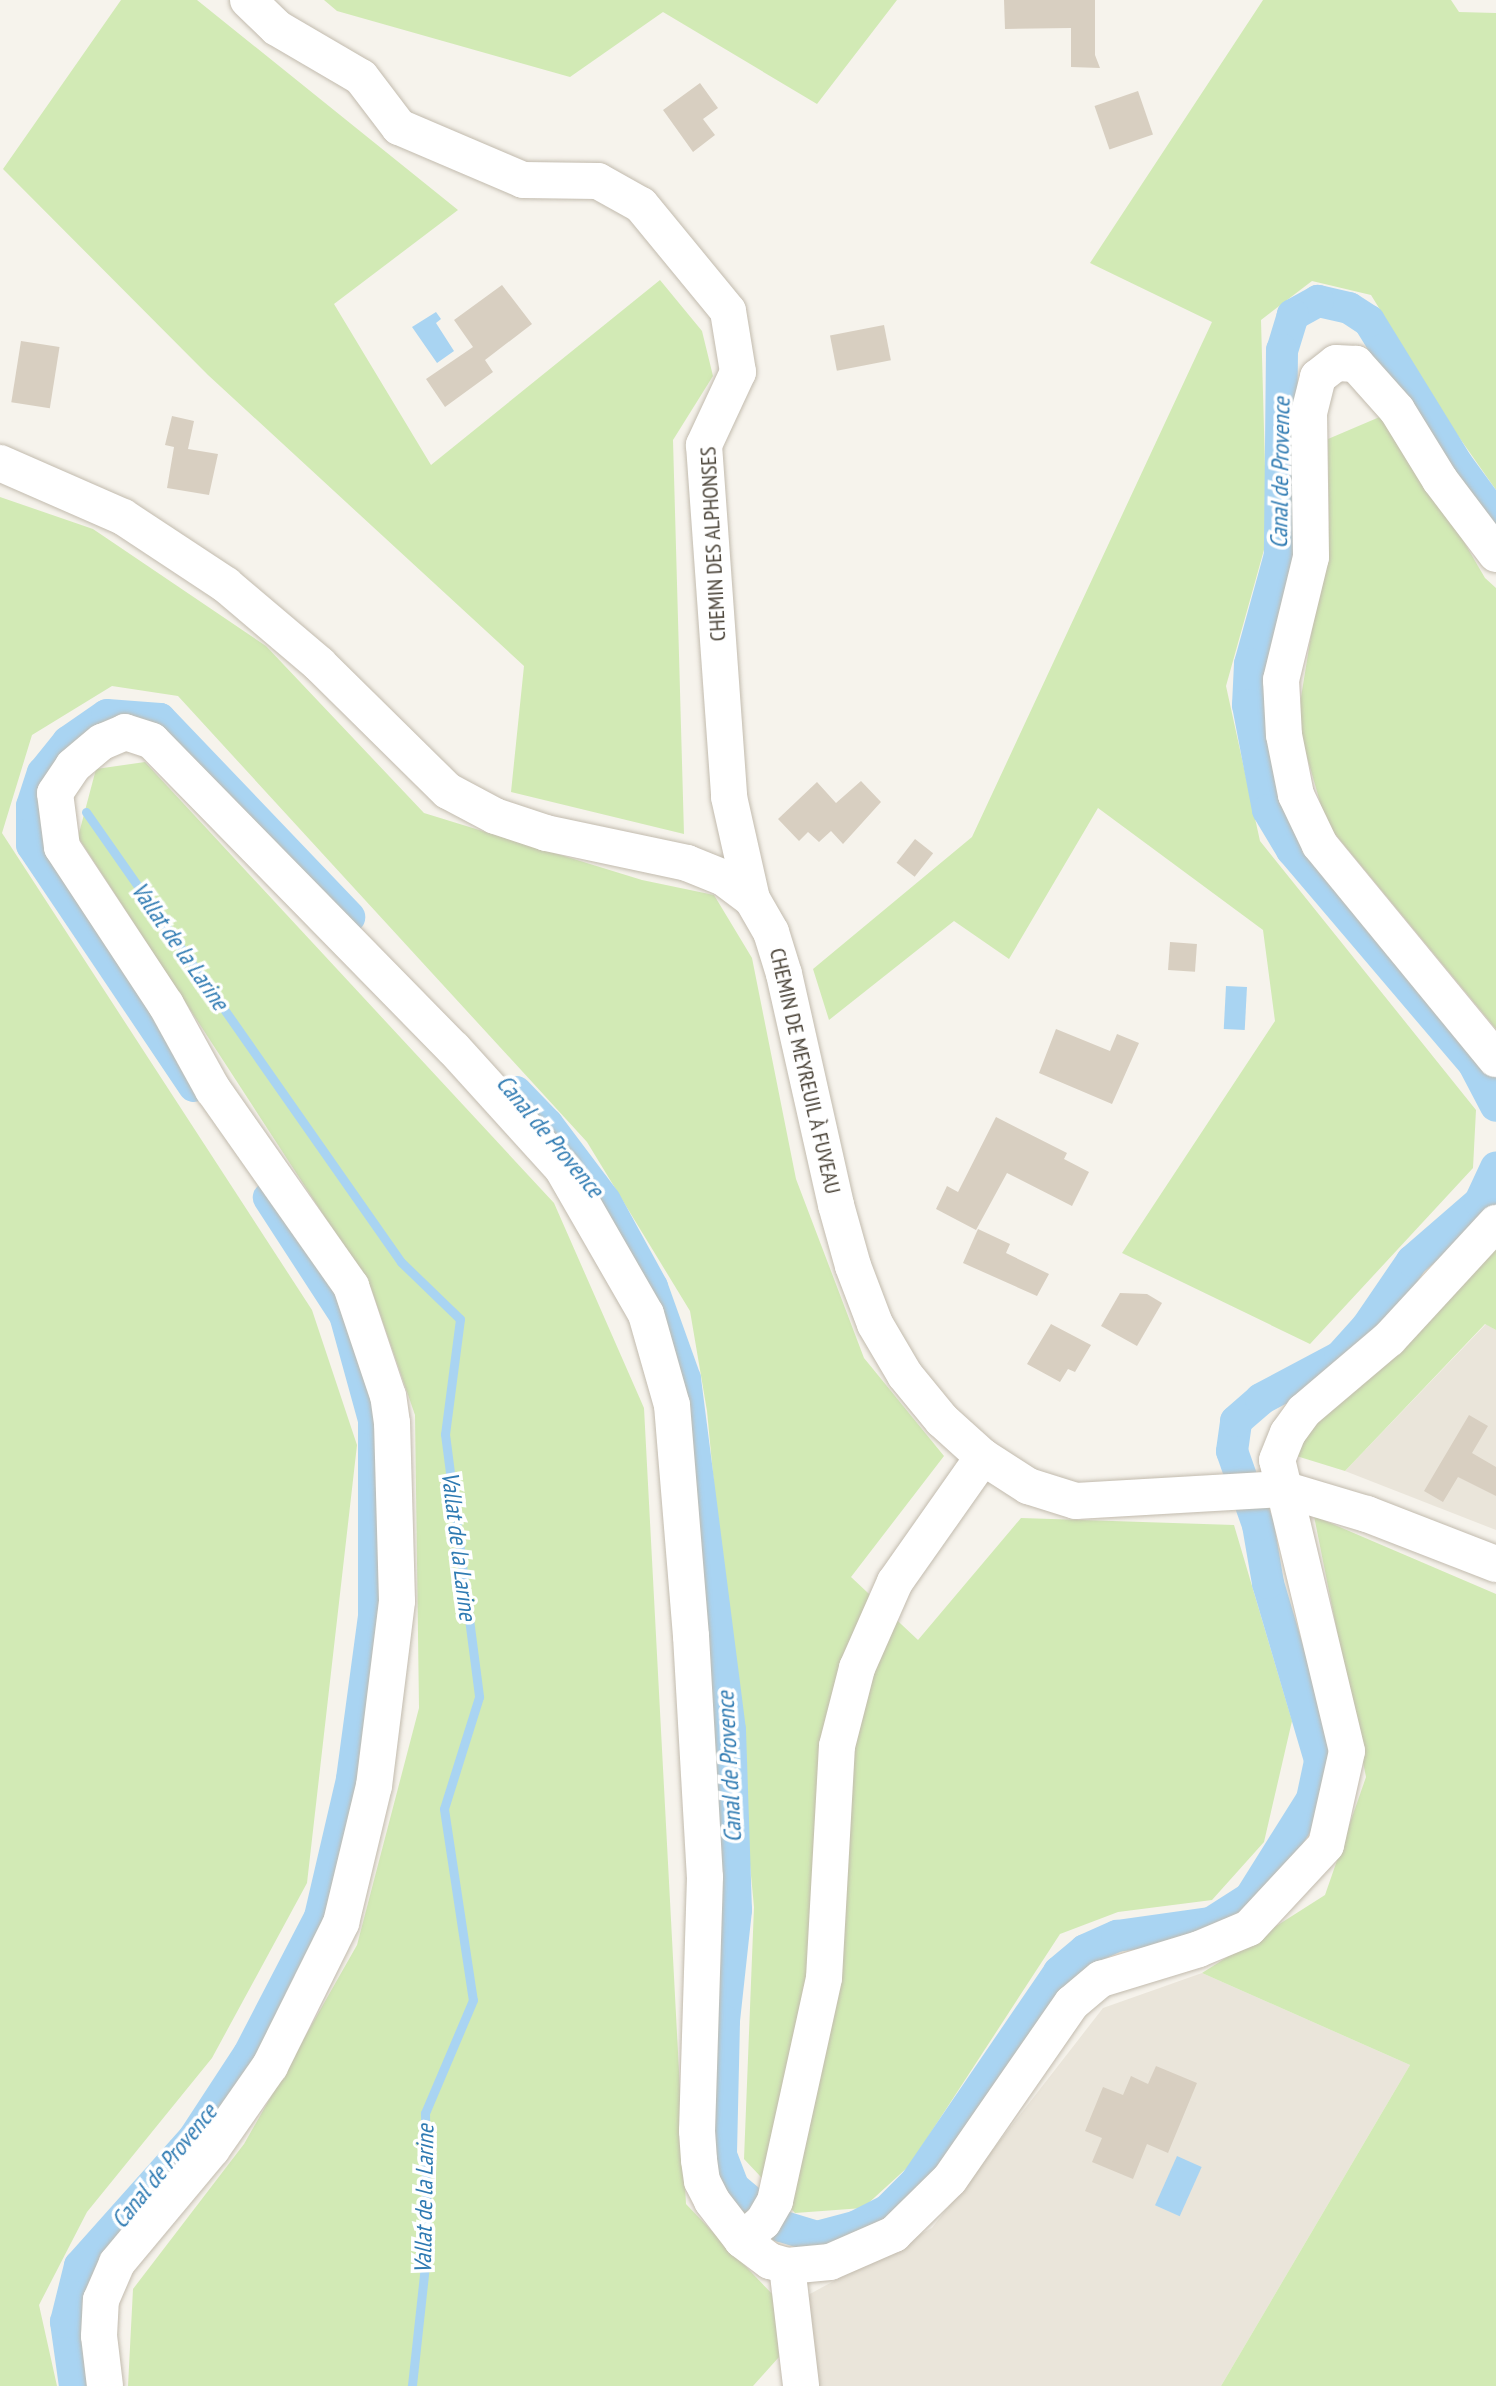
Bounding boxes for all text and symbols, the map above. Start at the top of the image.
water label: Canal de Provence [1264,397,1296,549]
street label: CHEMIN DES ALPHONSES [695,446,731,642]
water label: Vallat de la Larine [125,877,235,1015]
street label: CHEMIN DE MEYREUIL À FUVEAU [764,945,846,1197]
water label: Canal de Provence [490,1069,610,1203]
water label: Vallat de la Larine [436,1470,482,1622]
water label: Canal de Provence [711,1691,747,1843]
water label: Canal de Provence [105,2098,223,2234]
water label: Vallat de la Larine [408,2124,440,2274]

